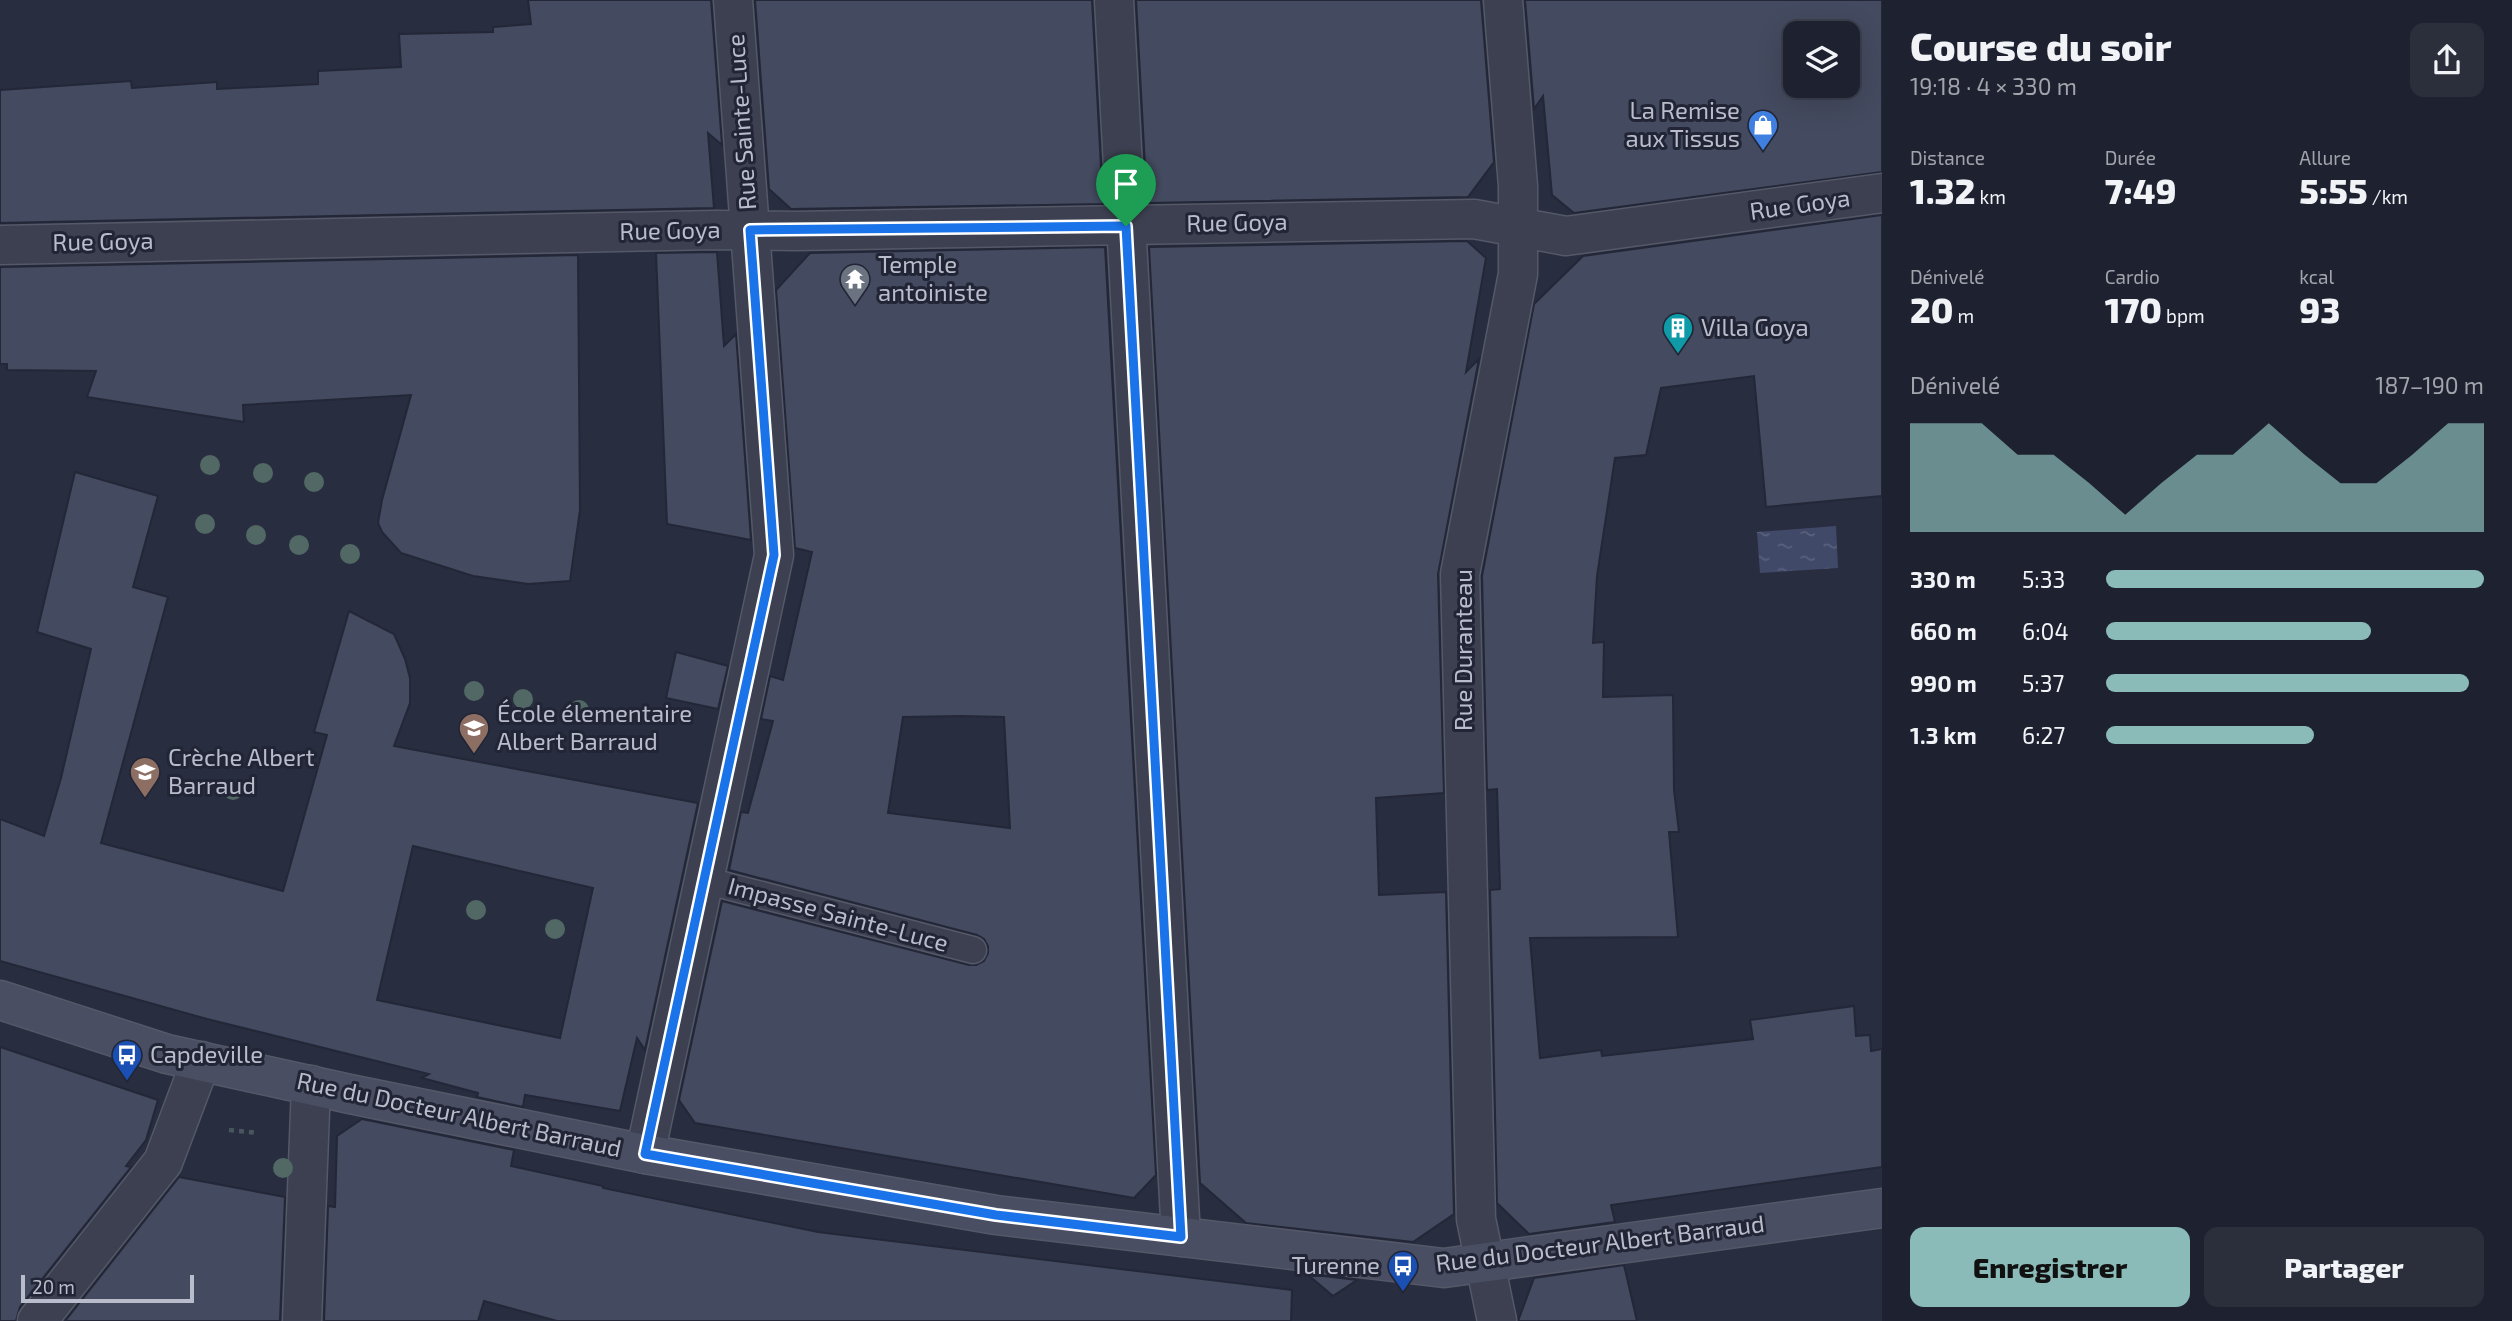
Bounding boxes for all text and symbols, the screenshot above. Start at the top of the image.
map controls [1783,21,1860,98]
button: layers [1783,21,1860,98]
text: Course du soir [1910,23,2171,69]
button: share [2410,23,2484,97]
street label: Rue Sainte-Luce [720,33,761,211]
text: 19:18 · 4 × 330 m [1910,72,2077,100]
place label: La Remise aux Tissus [1626,95,1740,152]
shop icon: La Remise aux Tissus [1746,108,1780,152]
text: Distance [1910,146,1985,169]
text: Durée [2105,146,2156,169]
text: Allure [2299,146,2351,169]
pin [1096,154,1156,226]
icon: arrive [1107,165,1145,203]
text: 1.32 [1910,169,1975,211]
text: 7:49 [2105,169,2177,211]
text: 5:55 [2299,169,2368,211]
street label: Rue Goya [1748,182,1852,225]
text: km [1975,185,2006,208]
text: /km [2368,185,2408,208]
street label: Rue Goya [1186,206,1288,237]
street label: Rue Goya [619,214,721,245]
street label: Rue Goya [52,225,154,256]
place label: Temple antoiniste [878,249,988,306]
temple icon: Temple antoiniste [838,262,872,306]
text: Dénivelé [1910,265,1985,288]
text: Cardio [2105,265,2160,288]
text: kcal [2299,265,2334,288]
text: 20 [1910,288,1953,330]
text: 170 [2105,288,2162,330]
text: 93 [2299,288,2340,330]
text: m [1953,304,1974,327]
text: bpm [2162,304,2205,327]
building icon: Villa Goya [1661,311,1695,355]
place label: Villa Goya [1701,312,1809,341]
text: Dénivelé [1910,371,2000,399]
text: 187–190 m [2375,371,2484,399]
text: 330 m [1910,565,1976,593]
text: 5:33 [2022,565,2065,593]
street label: Rue Duranteau [1448,569,1477,731]
text: 660 m [1910,617,1977,645]
text: 6:04 [2022,617,2069,645]
text: 990 m [1910,669,1977,697]
text: 5:37 [2022,669,2064,697]
place label: École élementaire Albert Barraud [497,698,692,755]
school or university icon: École élementaire Albert Barraud [457,711,491,755]
text: 1.3 km [1910,721,1977,749]
text: 6:27 [2022,721,2065,749]
place label: Crèche Albert Barraud [168,742,315,799]
school or university icon: Crèche Albert Barraud [128,755,162,799]
street label: Impasse Sainte-Luce [725,870,952,957]
bus stop icon: Capdeville [110,1038,144,1082]
place label: Capdeville [150,1039,263,1068]
street label: Rue du Docteur Albert Barraud [294,1065,624,1162]
street label: Rue du Docteur Albert Barraud [1434,1208,1766,1277]
button: Enregistrer [1910,1227,2190,1307]
button: Partager [2204,1227,2484,1307]
bus stop icon: Turenne [1386,1249,1420,1293]
place label: Turenne [1292,1250,1380,1279]
scale bar [21,1272,194,1304]
text: 20 m [32,1275,75,1298]

